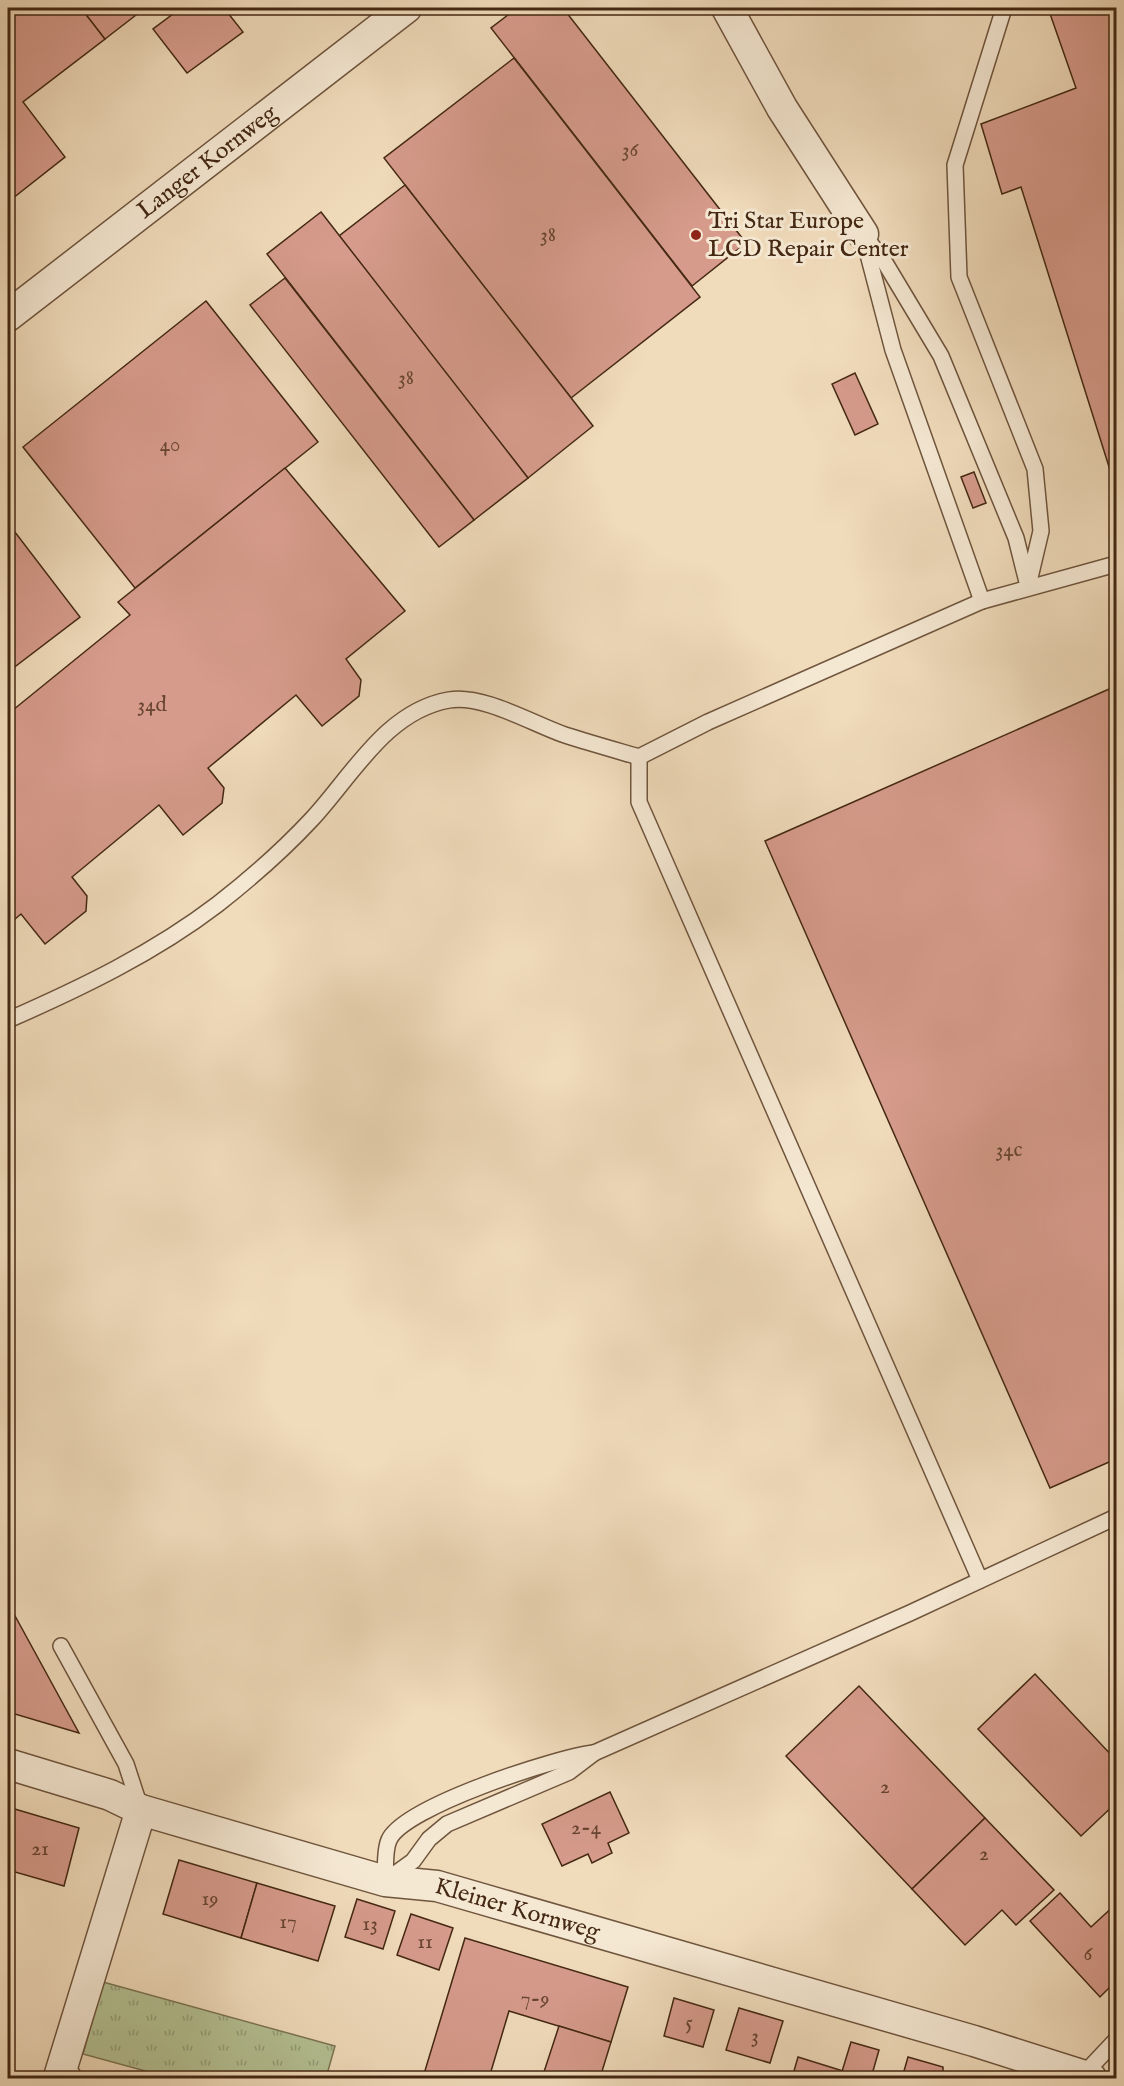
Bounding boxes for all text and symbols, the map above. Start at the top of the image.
street label: Langer Kornweg [131,97,285,226]
house number: 36 [622,137,639,164]
place label: Tri Star Europe LCD Repair Center [708,206,909,265]
house number: 38 [540,222,556,249]
marker: Tri Star Europe LCD Repair Center [689,228,703,242]
house number: 38 [398,365,414,392]
house number: 40 [160,432,180,459]
house number: 34d [137,692,167,719]
house number: 34c [995,1137,1023,1164]
house number: 2 [880,1774,890,1801]
house number: 2-4 [571,1815,602,1842]
house number: 21 [31,1836,49,1863]
house number: 2 [979,1841,989,1868]
street label: Kleiner Kornweg [431,1871,604,1948]
house number: 19 [202,1886,219,1913]
house number: 17 [279,1909,297,1936]
house number: 13 [362,1911,378,1938]
house number: 11 [417,1929,433,1956]
house number: 6 [1084,1941,1094,1968]
house number: 7-9 [521,1986,549,2013]
house number: 5 [685,2010,693,2037]
house number: 3 [751,2023,759,2050]

